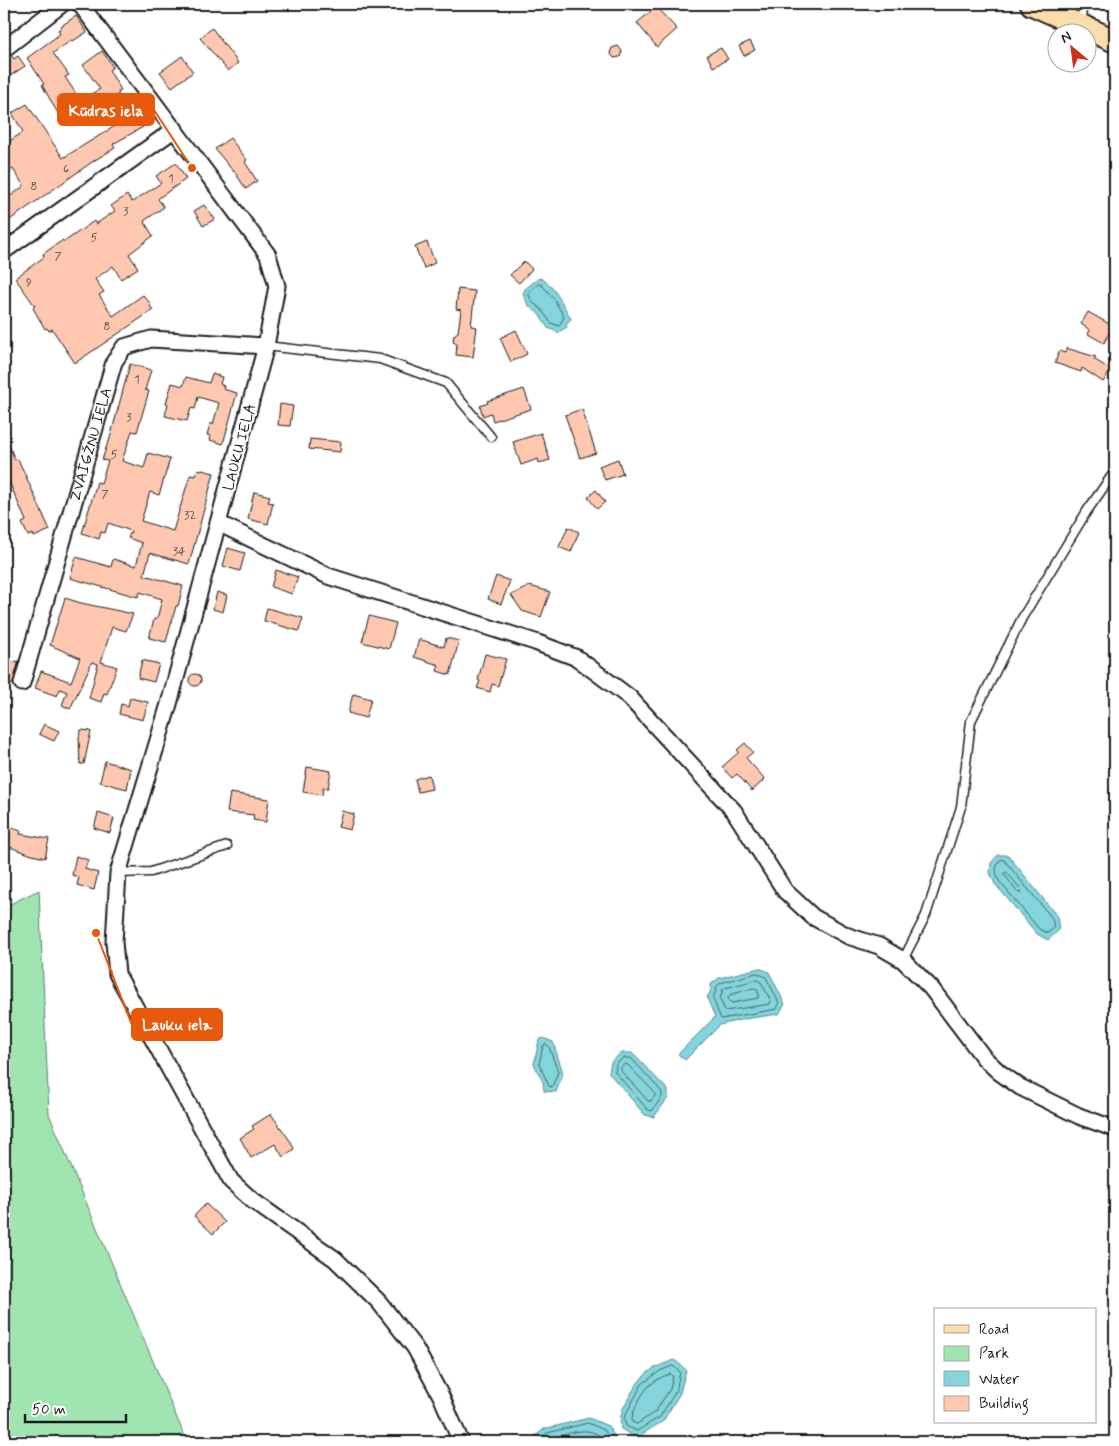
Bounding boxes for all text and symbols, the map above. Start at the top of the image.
north arrow [1046,22,1096,72]
text: N [1058,27,1075,48]
callout: Kūdras iela [58,94,154,125]
text: Kūdras iela [69,101,143,122]
house number: 6 [63,161,69,177]
house number: 1 [168,171,174,187]
house number: 8 [31,179,37,195]
house number: 3 [123,204,129,220]
house number: 5 [90,230,98,246]
house number: 7 [54,249,62,265]
house number: 9 [26,275,32,291]
house number: 8 [104,319,110,335]
house number: 1 [134,372,140,388]
street label: ZVAIGŽŅU IELA [65,386,117,504]
street label: LAUKU IELA [219,401,261,493]
house number: 3 [126,410,132,426]
house number: 5 [110,447,118,463]
house number: 7 [101,487,109,503]
house number: 32 [184,508,196,524]
house number: 34 [173,544,185,560]
callout: Lauku iela [132,1009,222,1040]
text: Lauku iela [142,1015,212,1036]
legend [934,1308,1096,1424]
text: Road [979,1320,1009,1340]
text: Park [979,1344,1009,1364]
text: Water [979,1370,1019,1390]
scale bar [25,1391,126,1423]
text: Building [979,1394,1029,1415]
text: 50 m [32,1400,66,1420]

